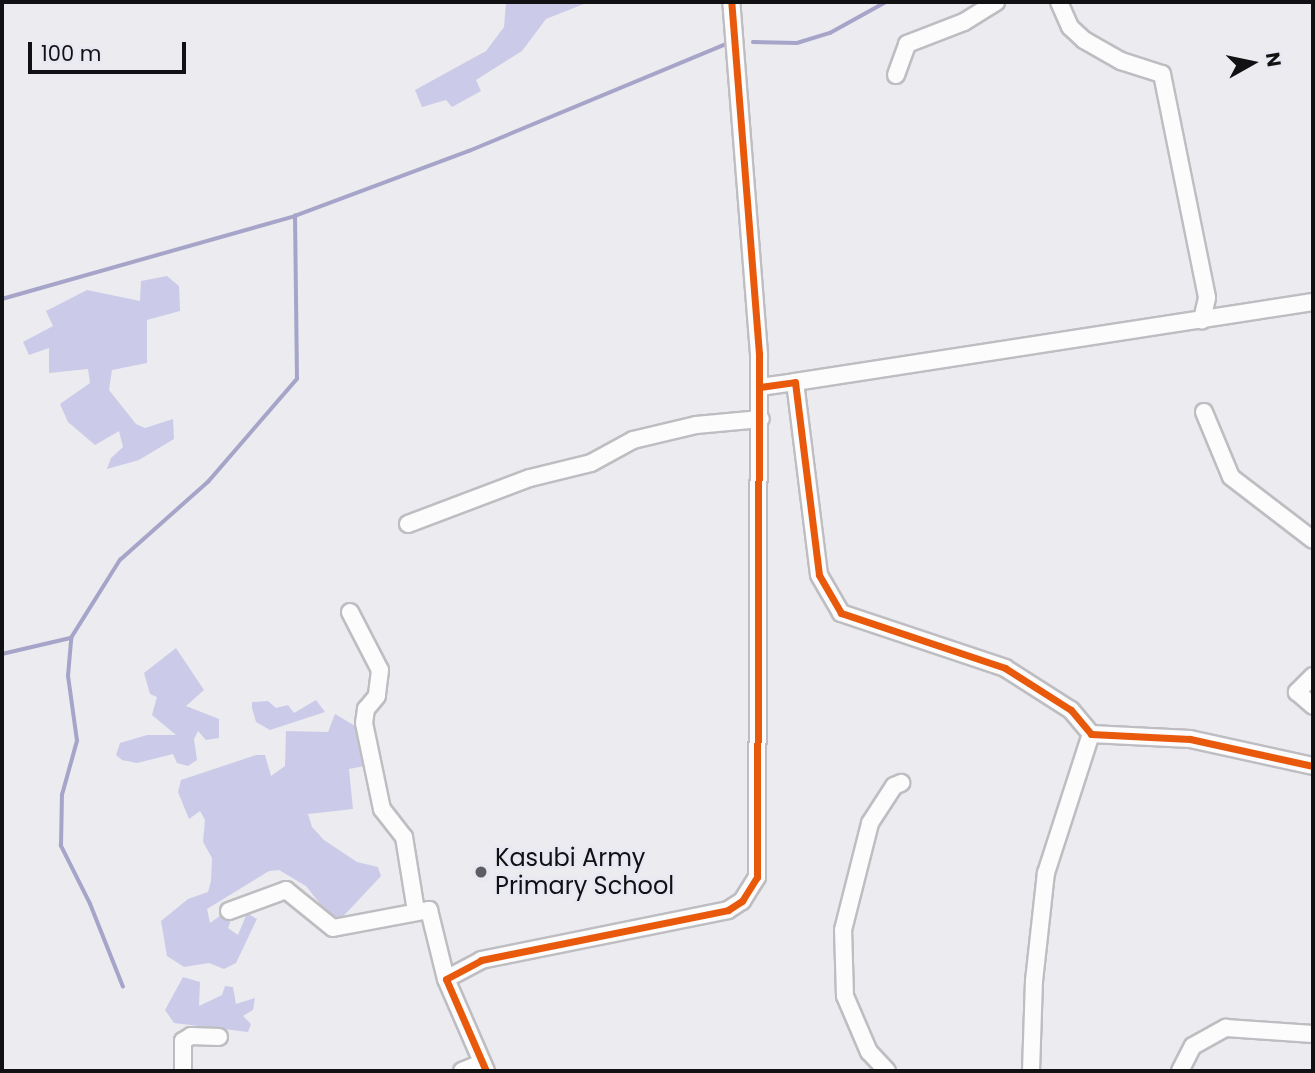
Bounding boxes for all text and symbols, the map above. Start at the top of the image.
scale bar [32,28,189,72]
north arrow [1217,28,1287,98]
text: 100 m [41,39,101,68]
text: N [1259,50,1288,69]
place label: Kasubi Army Primary School [495,844,674,900]
marker: Kasubi Army Primary School [473,864,489,880]

